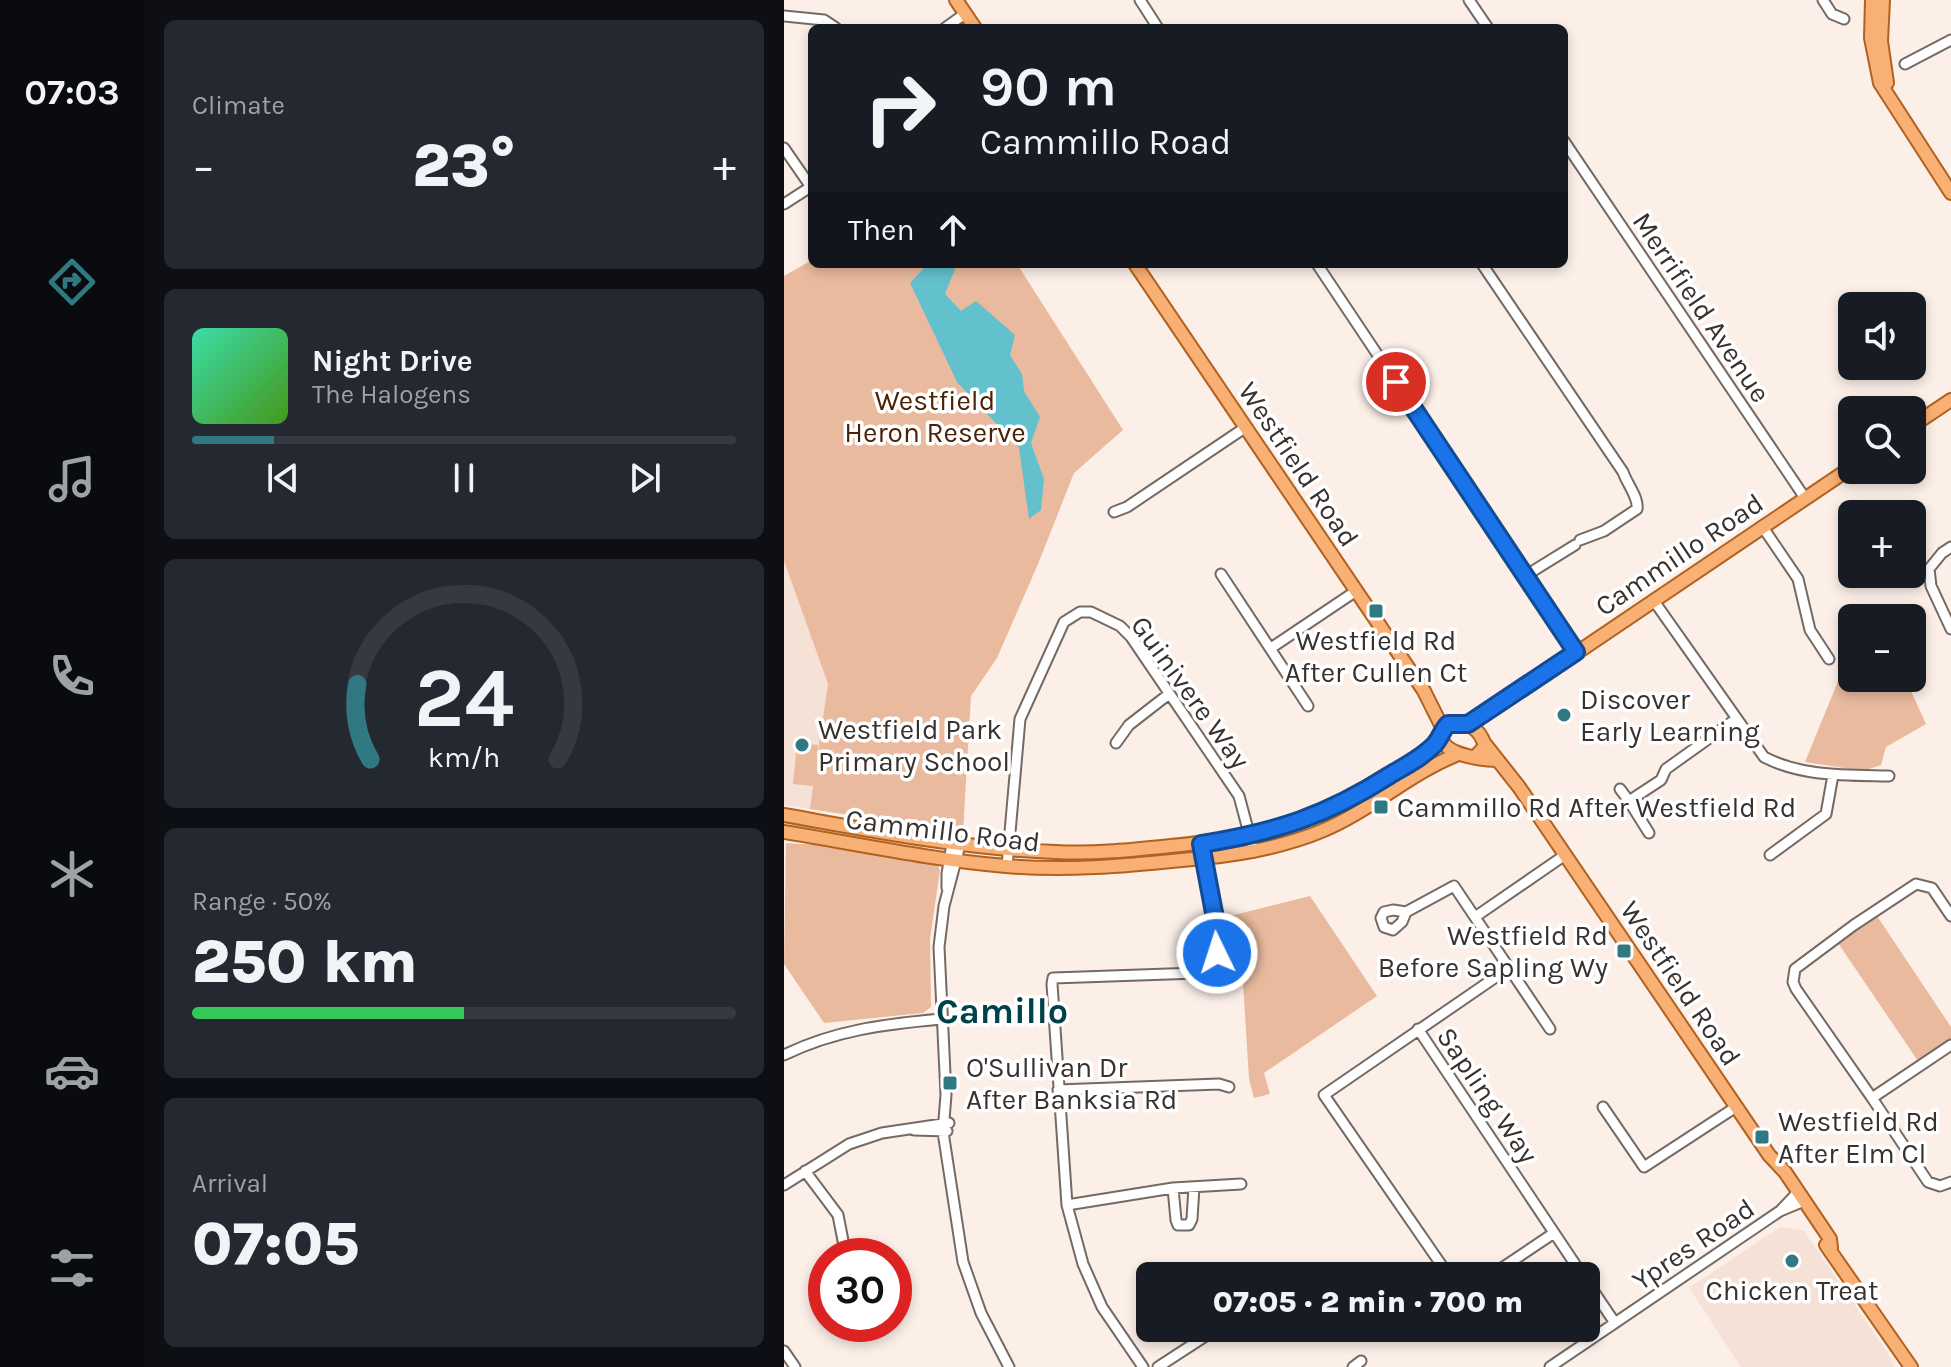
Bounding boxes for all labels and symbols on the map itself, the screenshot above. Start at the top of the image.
street label: Merrifield Avenue [1626,206,1777,409]
pin [1362,348,1430,416]
street label: Westfield Road [1231,376,1366,553]
park label: Westfield Heron Reserve [844,384,1026,449]
street label: Cammillo Road [1589,486,1770,623]
marker: Westfield Rd After Cullen Ct [1367,602,1385,620]
street label: Guinivere Way [1124,609,1257,775]
place label: Westfield Rd After Cullen Ct [1285,624,1467,689]
place label: Discover Early Learning [1580,683,1760,748]
marker: Discover Early Learning [1555,706,1573,724]
place label: Westfield Park Primary School [818,713,1010,778]
marker: Westfield Park Primary School [793,736,811,754]
place label: Cammillo Rd After Westfield Rd [1397,791,1796,824]
marker: Cammillo Rd After Westfield Rd [1372,798,1390,816]
street label: Cammillo Road [844,802,1042,859]
street label: Westfield Road [1613,895,1748,1072]
position arrow [1175,911,1259,995]
place label: Westfield Rd Before Sapling Wy [1378,919,1608,984]
marker: Westfield Rd Before Sapling Wy [1615,942,1633,960]
district label: Camillo [936,990,1068,1032]
street label: Sapling Way [1430,1021,1545,1170]
place label: O'Sullivan Dr After Banksia Rd [966,1051,1177,1116]
marker: O'Sullivan Dr After Banksia Rd [941,1074,959,1092]
place label: Westfield Rd After Elm Cl [1778,1105,1939,1170]
marker: Westfield Rd After Elm Cl [1753,1128,1771,1146]
street label: Ypres Road [1626,1192,1761,1297]
speed limit sign: 30 [808,1238,912,1342]
marker: Chicken Treat [1783,1252,1801,1270]
place label: Chicken Treat [1706,1274,1878,1307]

